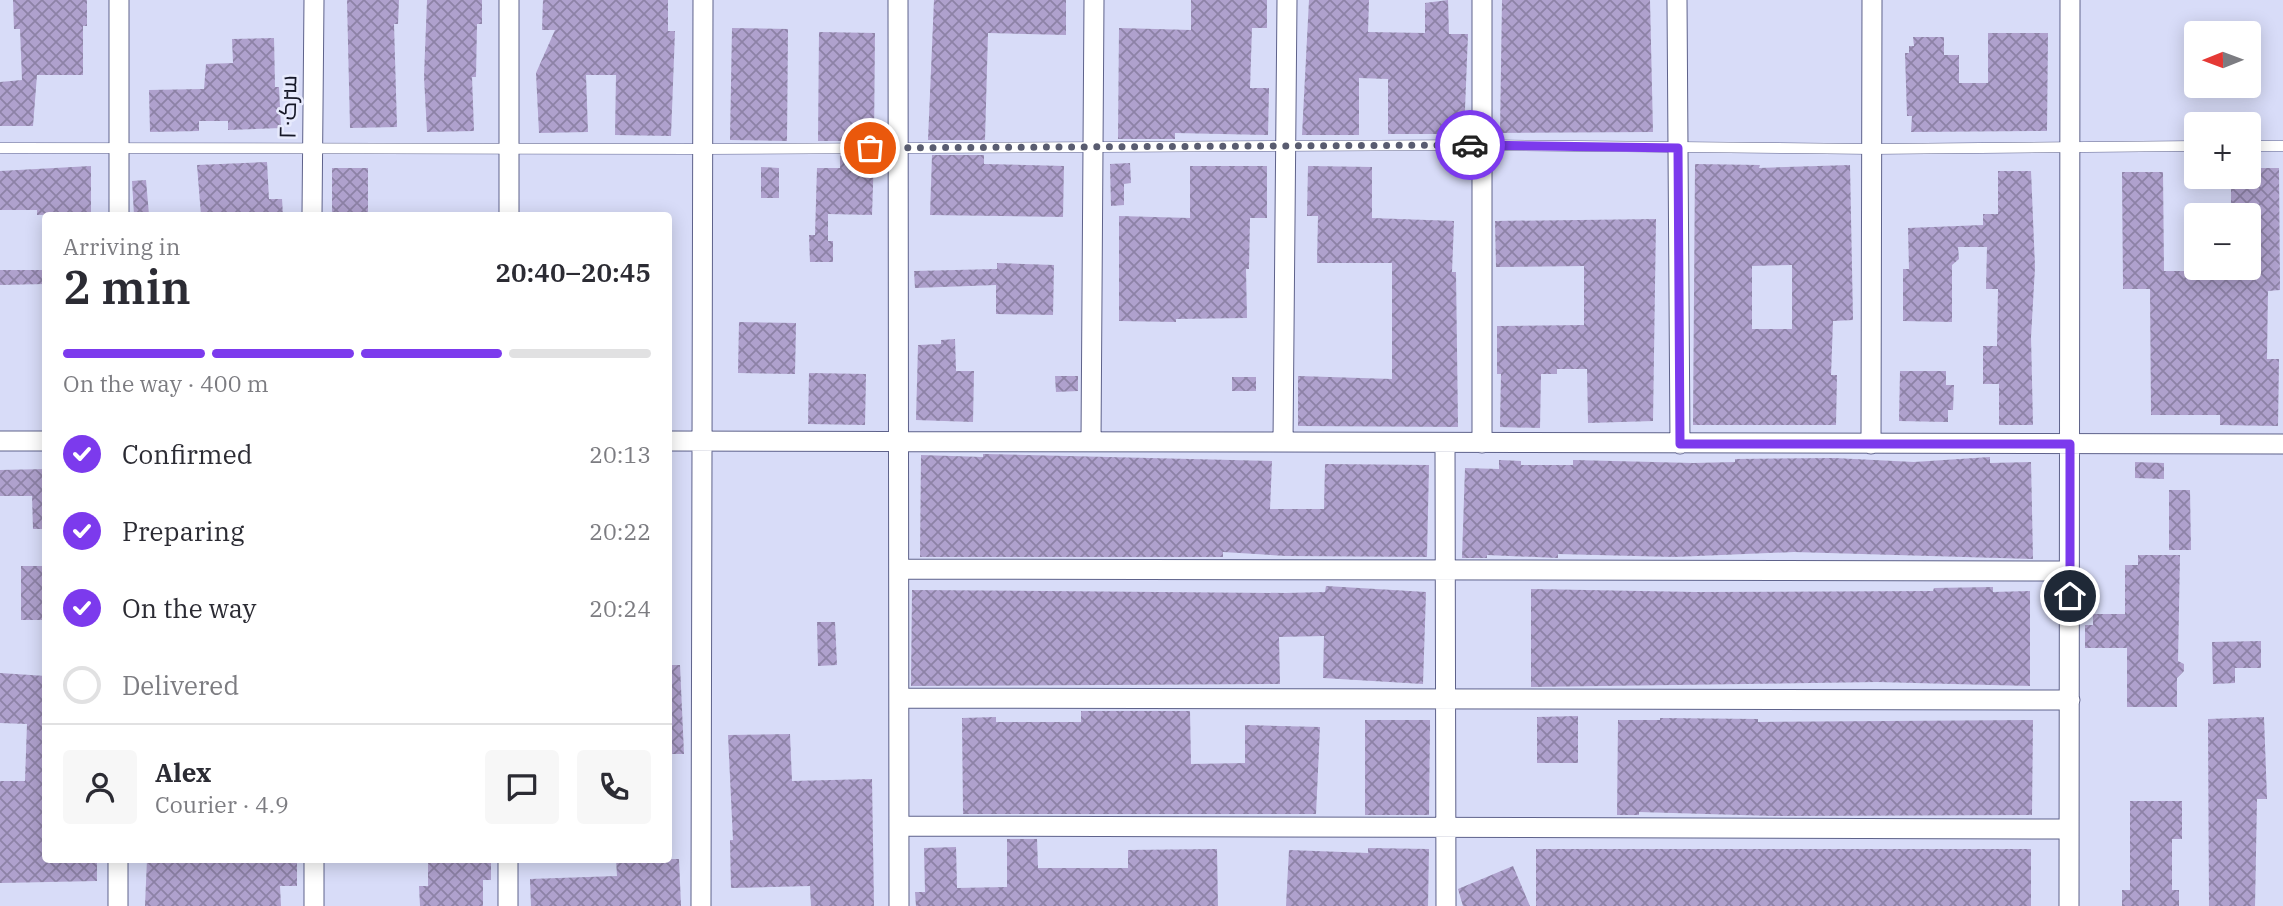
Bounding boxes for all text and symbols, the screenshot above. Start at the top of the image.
north arrow [2184,21,2261,98]
map controls [2184,21,2261,280]
street label: سرک۲۰ [270,75,304,139]
courier [1435,110,1505,180]
button: + [2184,112,2261,189]
pin [840,118,900,178]
icon: car [1451,126,1489,164]
icon: bag [851,129,889,167]
button: − [2184,203,2261,280]
text: Arriving in [63,231,180,261]
text: 20:40–20:45 [495,255,651,289]
text: 2 min [63,257,191,317]
text: On the way · 400 m [63,368,269,398]
icon: check [63,435,101,473]
text: Confirmed [122,437,253,471]
text: 20:13 [589,439,651,469]
icon: check [63,512,101,550]
text: Preparing [122,514,244,548]
text: 20:22 [589,516,651,546]
pin [2040,566,2100,626]
icon: home [2051,577,2089,615]
icon: check [63,589,101,627]
text: On the way [122,591,256,625]
text: 20:24 [589,593,651,623]
text: Delivered [122,668,239,702]
button: person [63,750,137,824]
button: chat [485,750,559,824]
button: phone [577,750,651,824]
text: Alex [155,755,211,789]
text: Courier · 4.9 [155,789,289,819]

